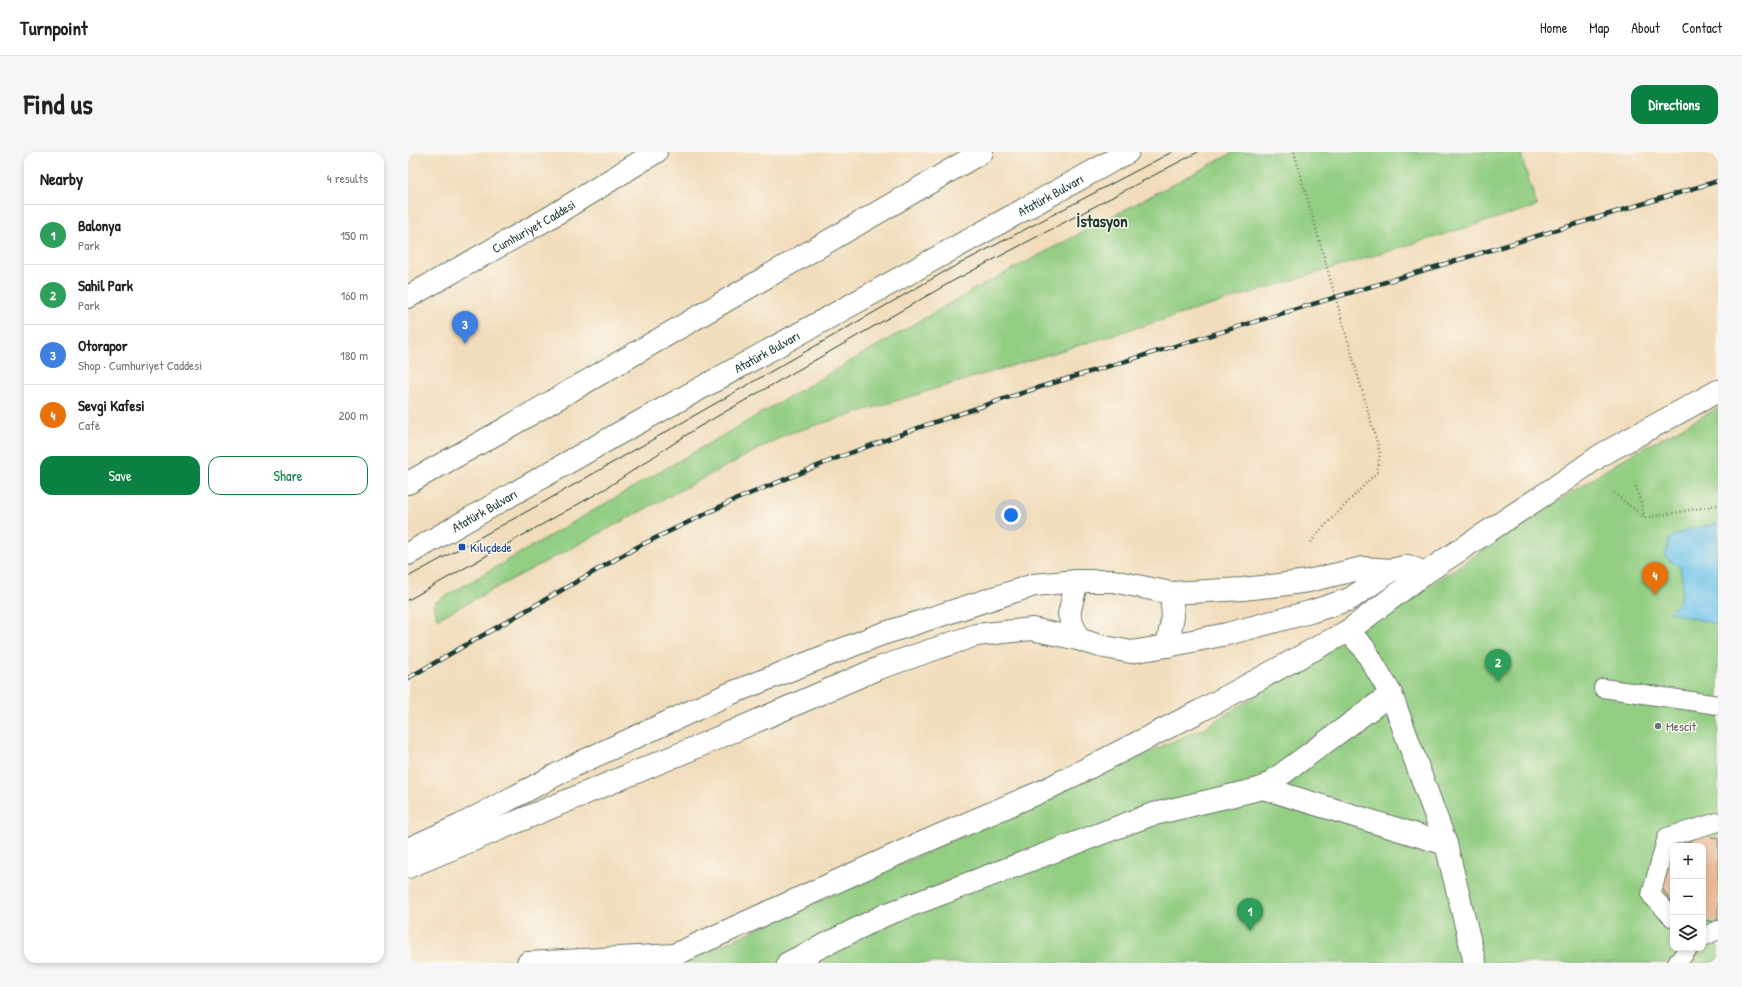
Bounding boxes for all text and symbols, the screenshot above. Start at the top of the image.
text: Turnpoint [20,15,88,41]
text: Home [1540,18,1567,37]
text: Map [1589,18,1609,37]
text: About [1631,18,1660,37]
text: Contact [1682,18,1722,37]
text: Find us [24,85,93,123]
button: Directions [1631,85,1718,124]
text: Nearby [40,167,83,190]
text: 4 results [327,169,368,187]
street label: Atatürk Bulvarı [1014,169,1087,220]
street label: Cumhuriyet Caddesi [488,195,579,257]
district label: İstasyon [1076,209,1128,233]
text: Balonya [78,215,121,236]
text: 1 [51,226,55,244]
text: 150 m [340,226,368,244]
text: Park [78,236,100,254]
text: Sahil Park [78,275,133,296]
text: 2 [50,286,56,304]
text: 160 m [340,286,368,304]
text: Park [78,296,100,314]
pin: 3 [452,311,478,344]
street label: Atatürk Bulvarı [731,326,803,377]
text: Otorapor [78,335,127,356]
text: 3 [50,346,56,364]
text: 180 m [340,346,368,364]
text: Shop · Cumhuriyet Caddesi [78,356,202,374]
text: Sevgi Kafesi [78,395,145,416]
text: 4 [51,406,55,424]
text: 200 m [338,406,368,424]
text: Café [78,416,100,434]
button: Save [40,456,200,495]
button: Share [208,456,368,495]
street label: Atatürk Bulvarı [448,484,520,536]
your location [1001,505,1021,525]
place label: Kılıçdede [470,538,512,556]
marker: Kılıçdede [457,542,467,552]
pin: 4 [1642,562,1668,595]
pin: 2 [1485,649,1511,682]
place label: Mescit [1666,717,1697,735]
marker: Mescit [1653,721,1663,731]
map controls [1670,843,1706,951]
button: + [1670,843,1706,879]
button: − [1670,879,1706,915]
pin: 1 [1237,898,1263,931]
button: layers [1670,915,1706,951]

